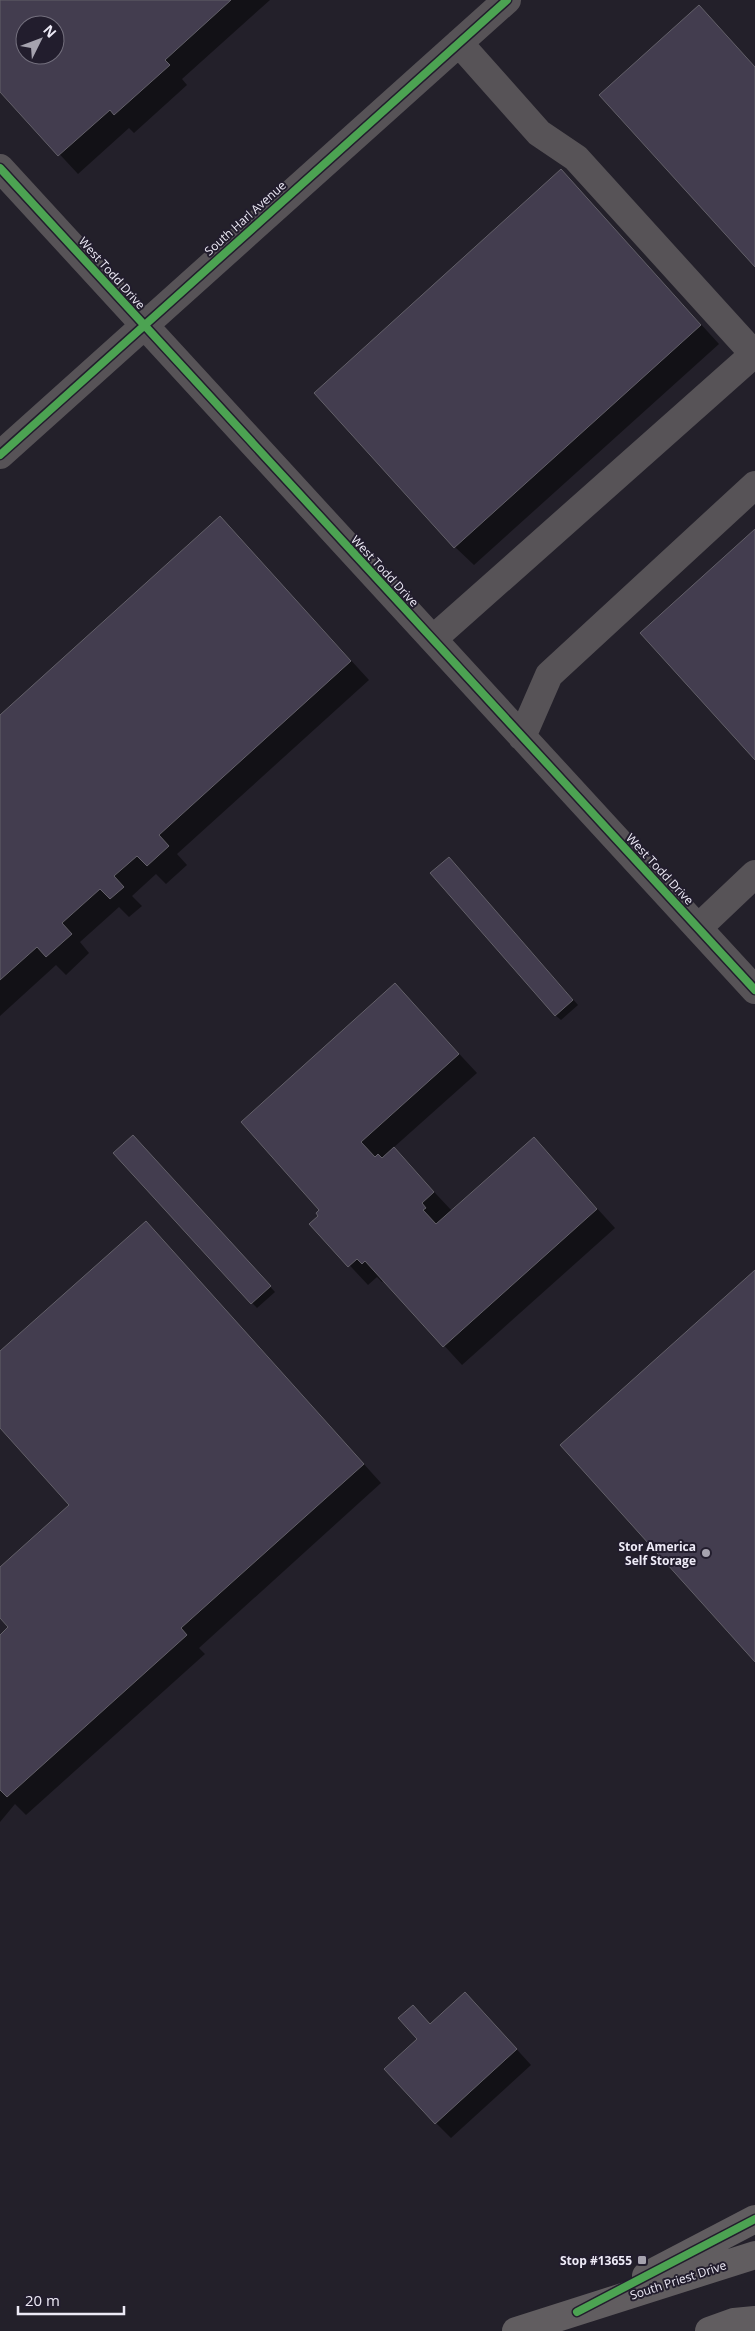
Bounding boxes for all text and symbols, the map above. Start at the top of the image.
north arrow [15,15,65,65]
text: N [39,20,61,42]
street label: South Harl Avenue [201,177,290,259]
street label: West Todd Drive [75,233,149,313]
street label: West Todd Drive [347,532,423,611]
street label: West Todd Drive [622,830,698,909]
place label: Stor America Self Storage [619,1538,696,1569]
marker: Stor America Self Storage [700,1547,712,1559]
place label: Stop #13655 [560,2252,632,2269]
marker: Stop #13655 [636,2254,648,2266]
street label: South Priest Drive [628,2256,729,2304]
scale bar [18,2284,124,2316]
text: 20 m [25,2290,60,2310]

